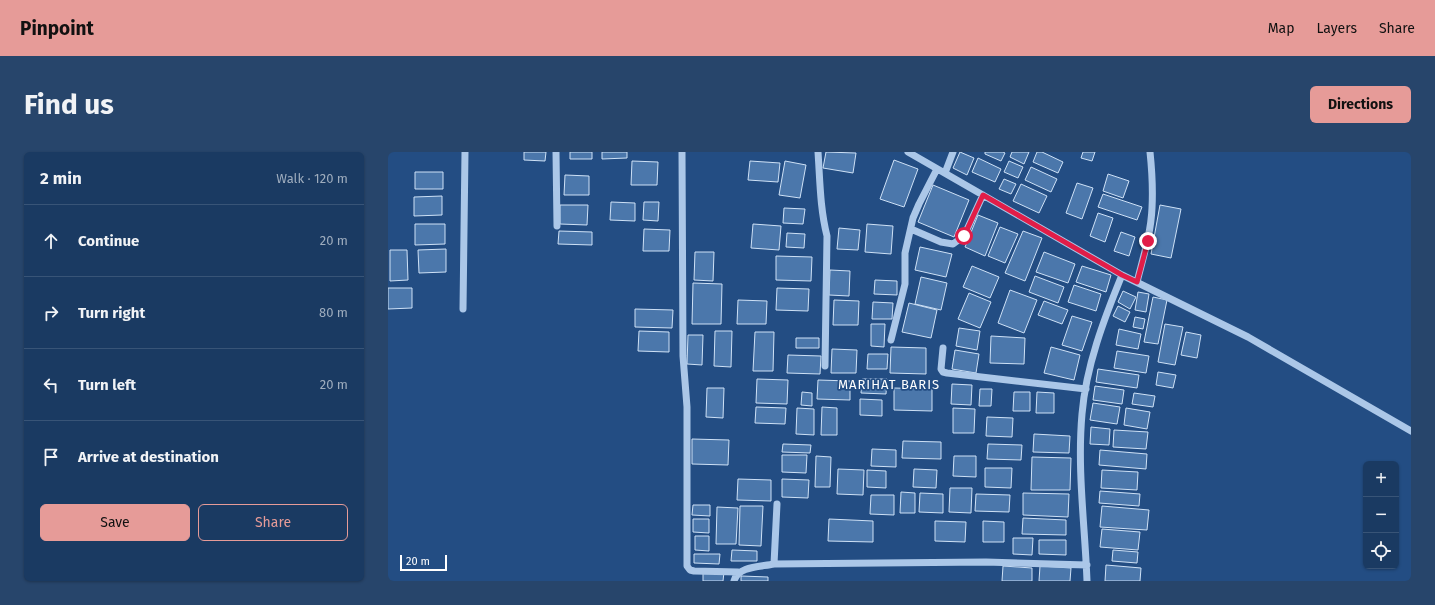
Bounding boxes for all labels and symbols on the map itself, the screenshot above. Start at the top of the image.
route start [955,227,973,245]
route end [1139,232,1157,250]
district label: MARIHAT BARIS [838,377,940,392]
scale bar [400,553,447,572]

